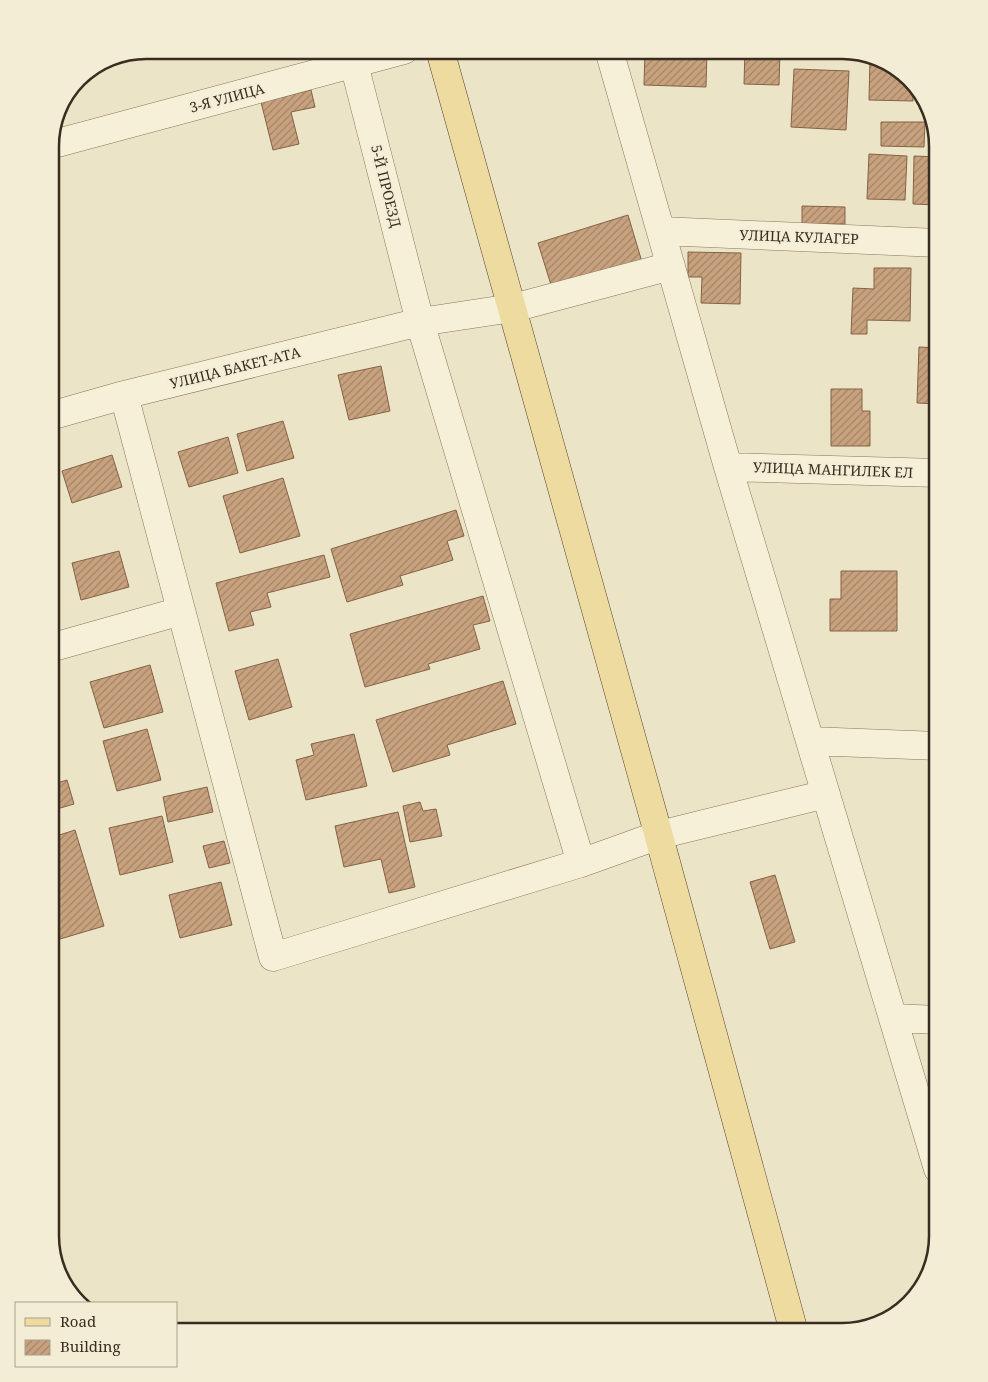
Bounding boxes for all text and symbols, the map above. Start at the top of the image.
street label: 3-Я УЛИЦА [187,78,266,117]
street label: 5-Й ПРОЕЗД [367,143,406,229]
street label: УЛИЦА КУЛАГЕР [739,225,859,248]
street label: УЛИЦА БАКЕТ-АТА [168,342,302,393]
street label: УЛИЦА МАНГИЛЕК ЕЛ [753,457,913,482]
legend [15,1302,178,1367]
text: Road [60,1311,96,1331]
text: Building [60,1336,121,1356]

